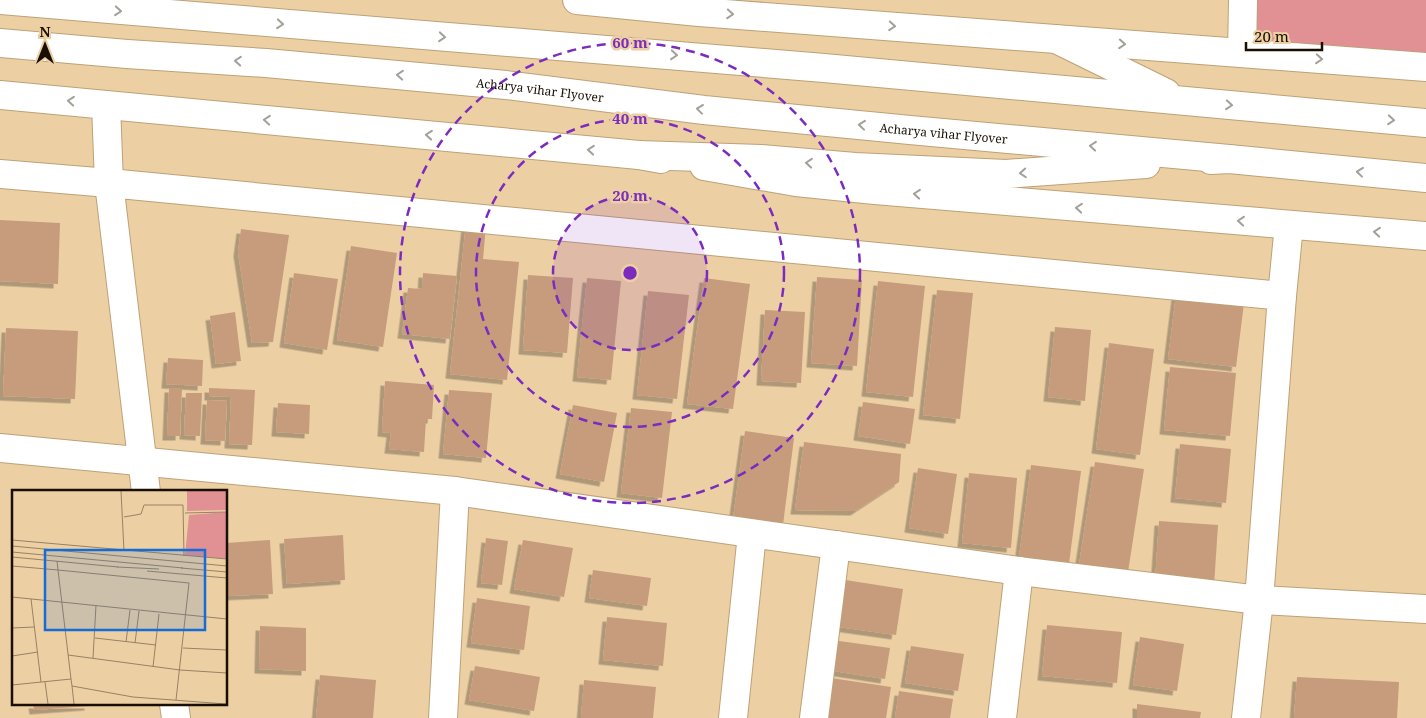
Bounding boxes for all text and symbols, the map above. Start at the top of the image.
one-way arrow [115,5,123,16]
one-way arrow [727,9,735,20]
one-way arrow [277,18,285,29]
north arrow [20,20,70,70]
scale bar [1246,20,1322,52]
one-way arrow [889,21,897,32]
text: N [39,22,51,41]
text: 20 m [1254,26,1289,46]
one-way arrow [439,31,447,42]
text: 60 m [612,32,648,52]
one-way arrow [1118,38,1126,49]
one-way arrow [670,50,678,61]
one-way arrow [1315,53,1323,64]
one-way arrow [233,56,241,67]
one-way arrow [395,70,403,81]
street label: Acharya vihar Flyover [475,74,605,106]
one-way arrow [66,96,74,107]
one-way arrow [1226,99,1234,110]
one-way arrow [696,104,704,115]
text: 40 m [612,108,648,128]
one-way arrow [1387,114,1395,125]
one-way arrow [263,115,271,126]
street label: Acharya vihar Flyover [879,119,1009,147]
one-way arrow [857,120,865,131]
one-way arrow [425,130,433,141]
one-way arrow [1089,141,1097,152]
one-way arrow [587,145,595,156]
one-way arrow [804,158,812,169]
one-way arrow [1019,167,1027,178]
one-way arrow [1356,167,1364,178]
text: 20 m [612,185,648,205]
one-way arrow [913,189,921,200]
one-way arrow [1075,202,1083,213]
one-way arrow [1237,216,1245,227]
one-way arrow [1373,227,1381,238]
centre of rings [621,264,639,282]
inset map [12,490,228,706]

